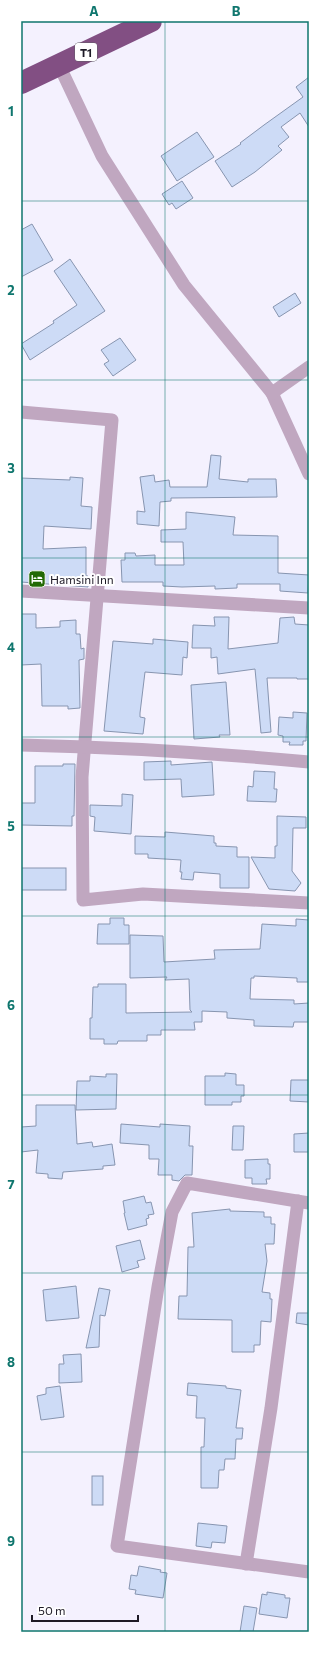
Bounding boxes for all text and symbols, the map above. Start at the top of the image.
text: A [89,3,99,19]
text: B [232,3,241,19]
road number: T1 [75,43,97,61]
text: 1 [8,103,14,119]
text: 2 [7,282,15,298]
text: 3 [7,460,15,476]
hotel icon: Hamsini Inn [27,569,47,589]
place label: Hamsini Inn [50,572,114,586]
text: 4 [7,639,15,655]
text: 5 [7,818,15,834]
text: 6 [7,997,15,1013]
text: 7 [7,1176,15,1192]
text: 8 [7,1354,15,1370]
text: 9 [7,1533,15,1549]
scale bar [32,1597,138,1623]
text: 50 m [38,1603,66,1617]

